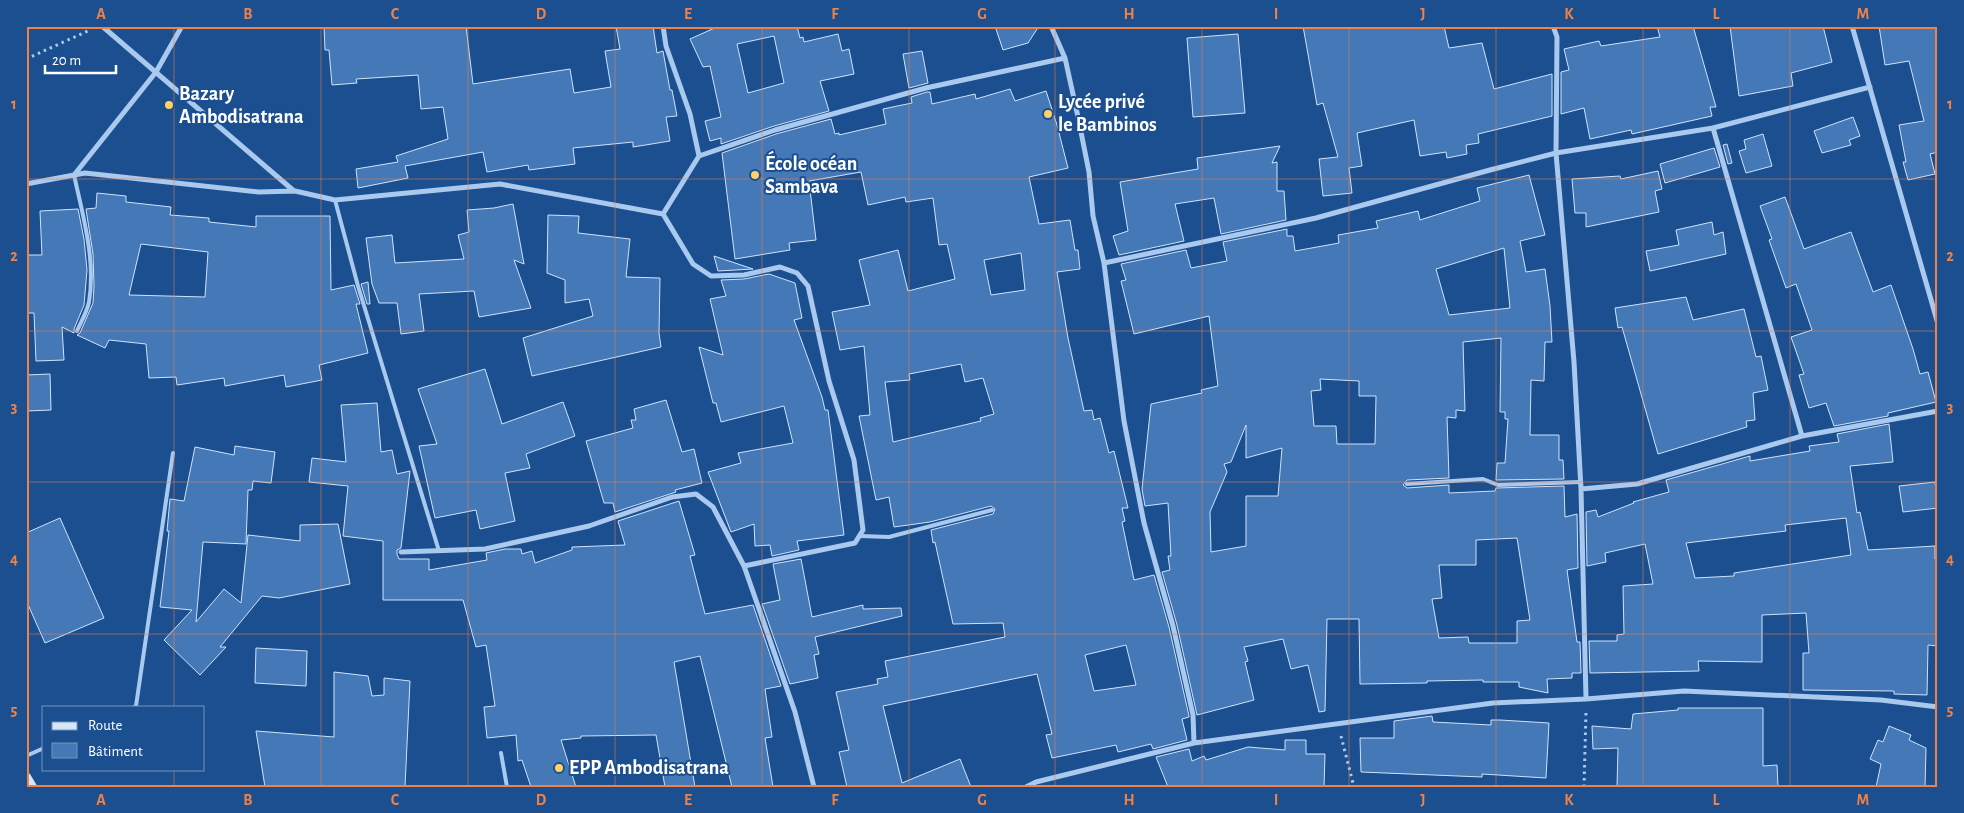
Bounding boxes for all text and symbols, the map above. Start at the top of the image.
text: A [96,6,106,22]
text: B [243,6,253,22]
text: C [391,6,400,22]
text: D [536,6,547,22]
text: E [684,6,692,22]
text: F [831,6,839,22]
text: G [977,6,987,22]
text: H [1123,6,1135,22]
text: I [1274,6,1278,22]
text: J [1420,6,1426,22]
text: K [1564,6,1574,22]
text: L [1713,6,1720,22]
text: M [1857,6,1869,22]
scale bar [45,42,116,74]
text: 20 m [52,53,81,68]
place label: Bazary Ambodisatrana [179,84,304,127]
place label: Lycée privé le Bambinos [1058,92,1157,135]
text: 1 [11,96,17,112]
text: 1 [1947,96,1953,112]
marker: Bazary Ambodisatrana [163,99,175,111]
marker: Lycée privé le Bambinos [1042,108,1054,120]
place label: École océan Sambava [765,150,857,197]
marker: École océan Sambava [749,169,761,181]
text: 2 [10,248,18,264]
text: 2 [1946,248,1954,264]
text: 3 [11,399,18,415]
text: 3 [1947,399,1954,415]
text: 4 [10,551,18,567]
text: 4 [1946,551,1954,567]
text: 5 [11,702,18,718]
text: 5 [1947,702,1954,718]
legend [42,706,205,770]
text: Route [88,718,122,733]
text: Bâtiment [88,744,143,759]
place label: EPP Ambodisatrana [569,758,729,778]
marker: EPP Ambodisatrana [553,762,565,774]
text: A [96,792,106,808]
text: B [243,792,253,808]
text: C [391,792,400,808]
text: D [536,792,547,808]
text: E [684,792,692,808]
text: F [831,792,839,808]
text: G [977,792,987,808]
text: H [1123,792,1135,808]
text: I [1274,792,1278,808]
text: J [1420,792,1426,808]
text: K [1564,792,1574,808]
text: L [1713,792,1720,808]
text: M [1857,792,1869,808]

